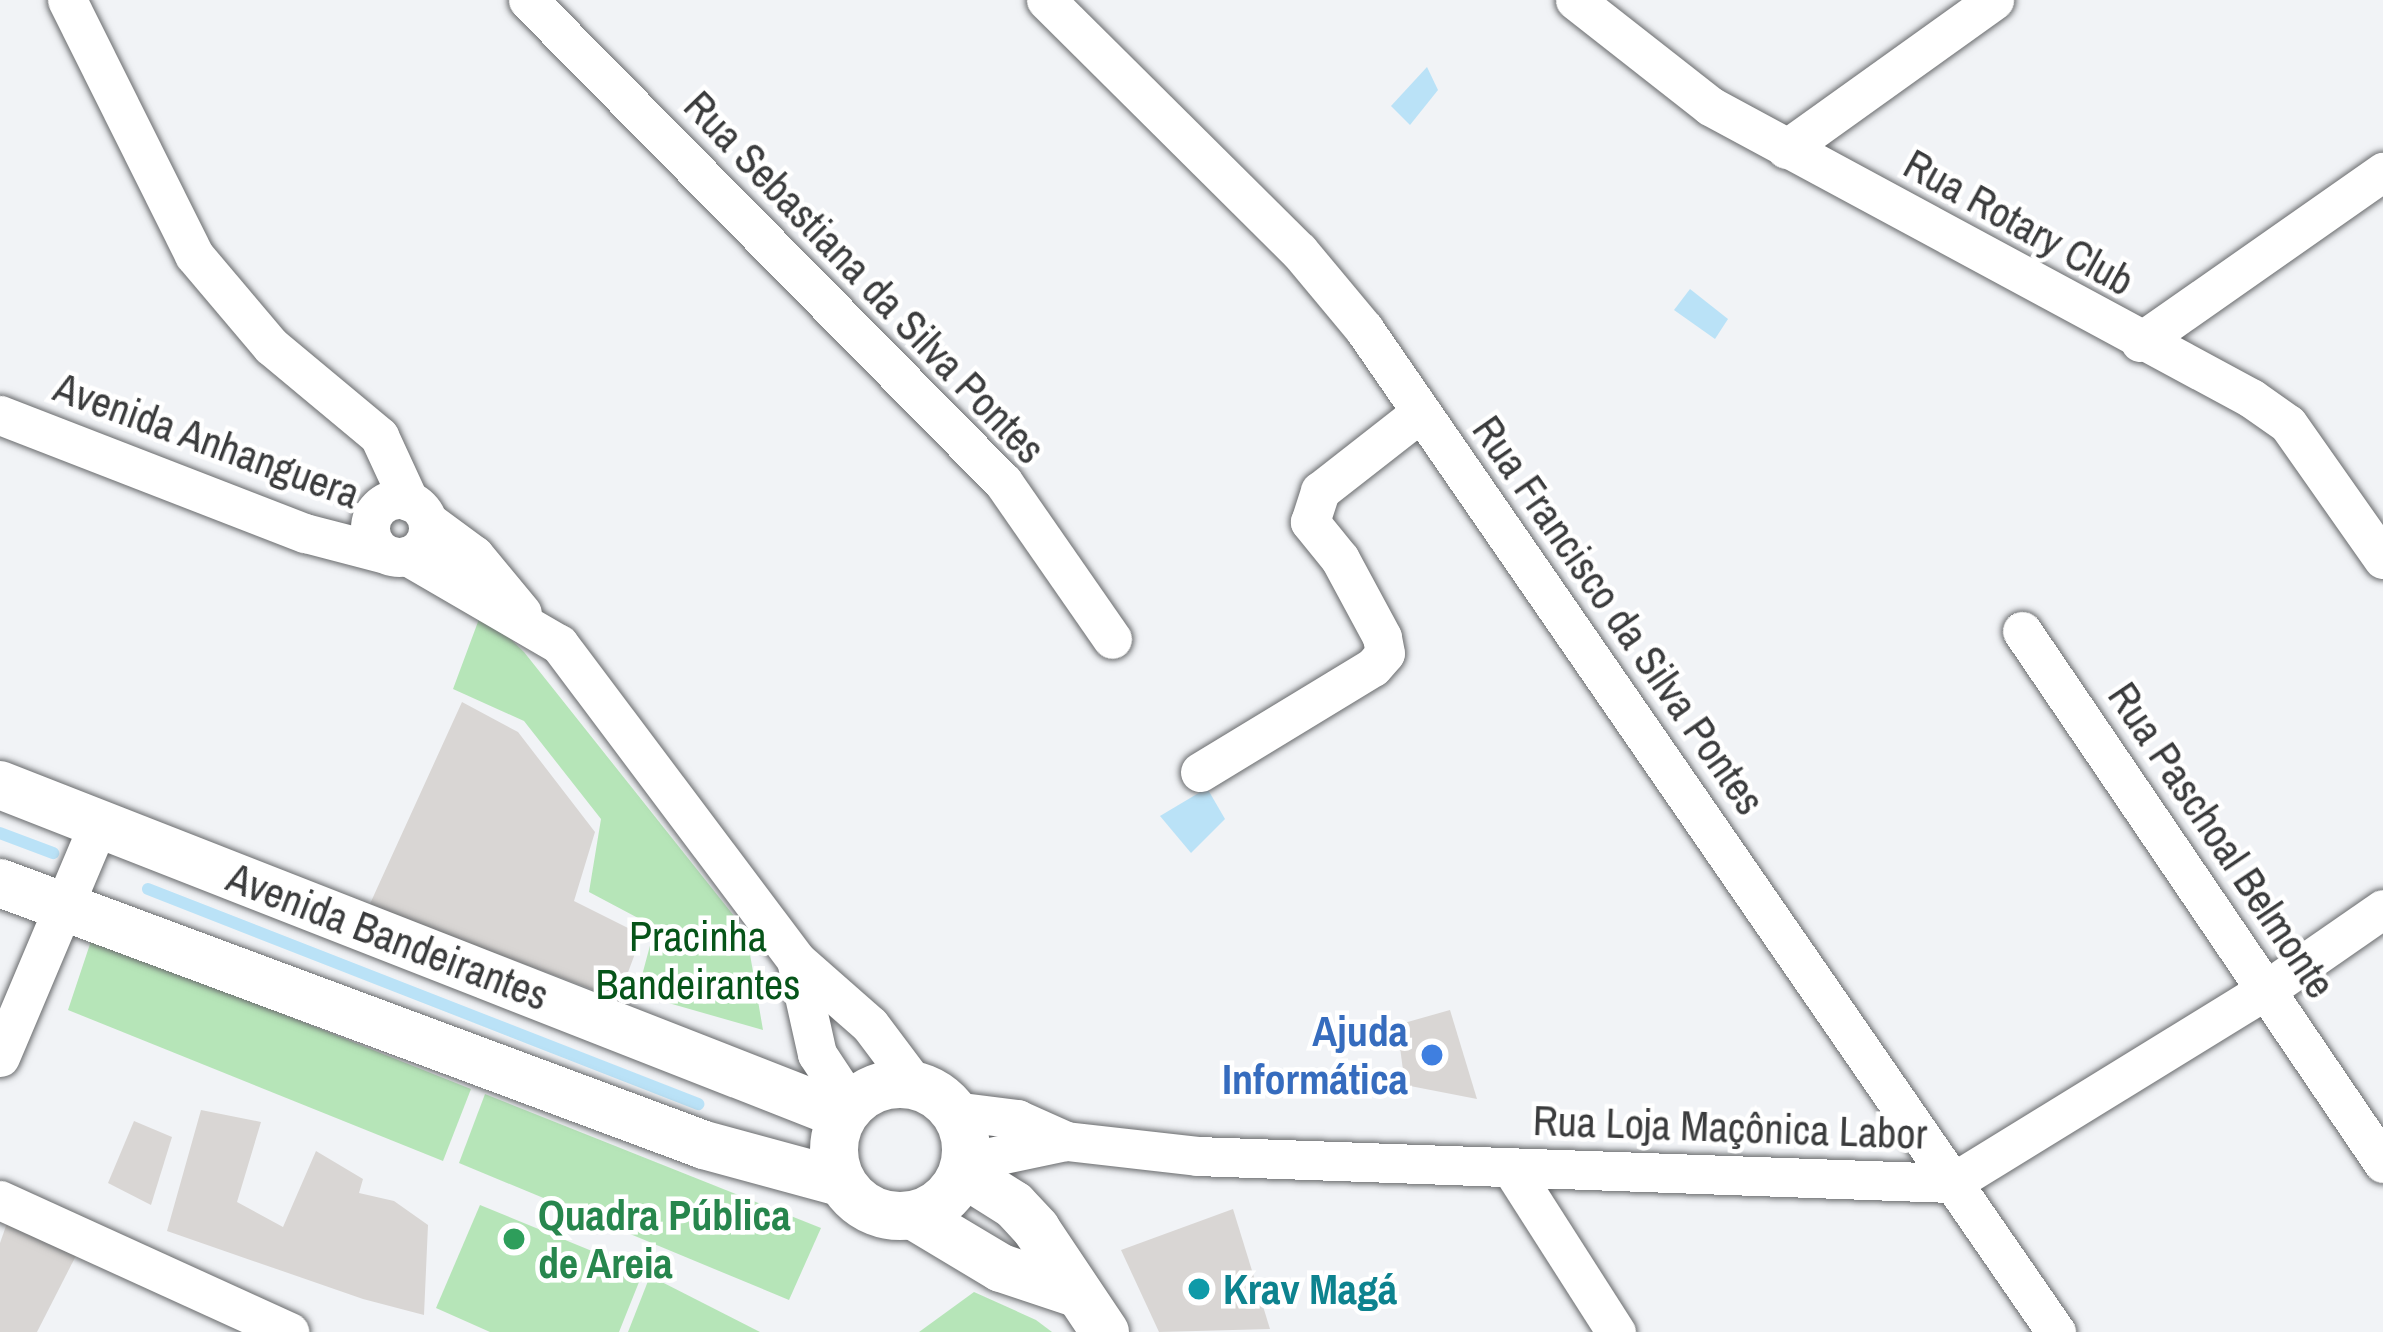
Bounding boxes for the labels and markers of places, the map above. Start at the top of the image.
place label: Ajuda Informática [1222,1006,1408,1104]
marker: Ajuda Informática [1419,1042,1445,1068]
place label: Quadra Pública de Areia [538,1190,791,1288]
marker: Quadra Pública de Areia [501,1226,527,1252]
place label: Krav Magá [1223,1264,1397,1314]
marker: Krav Magá [1186,1276,1212,1302]

